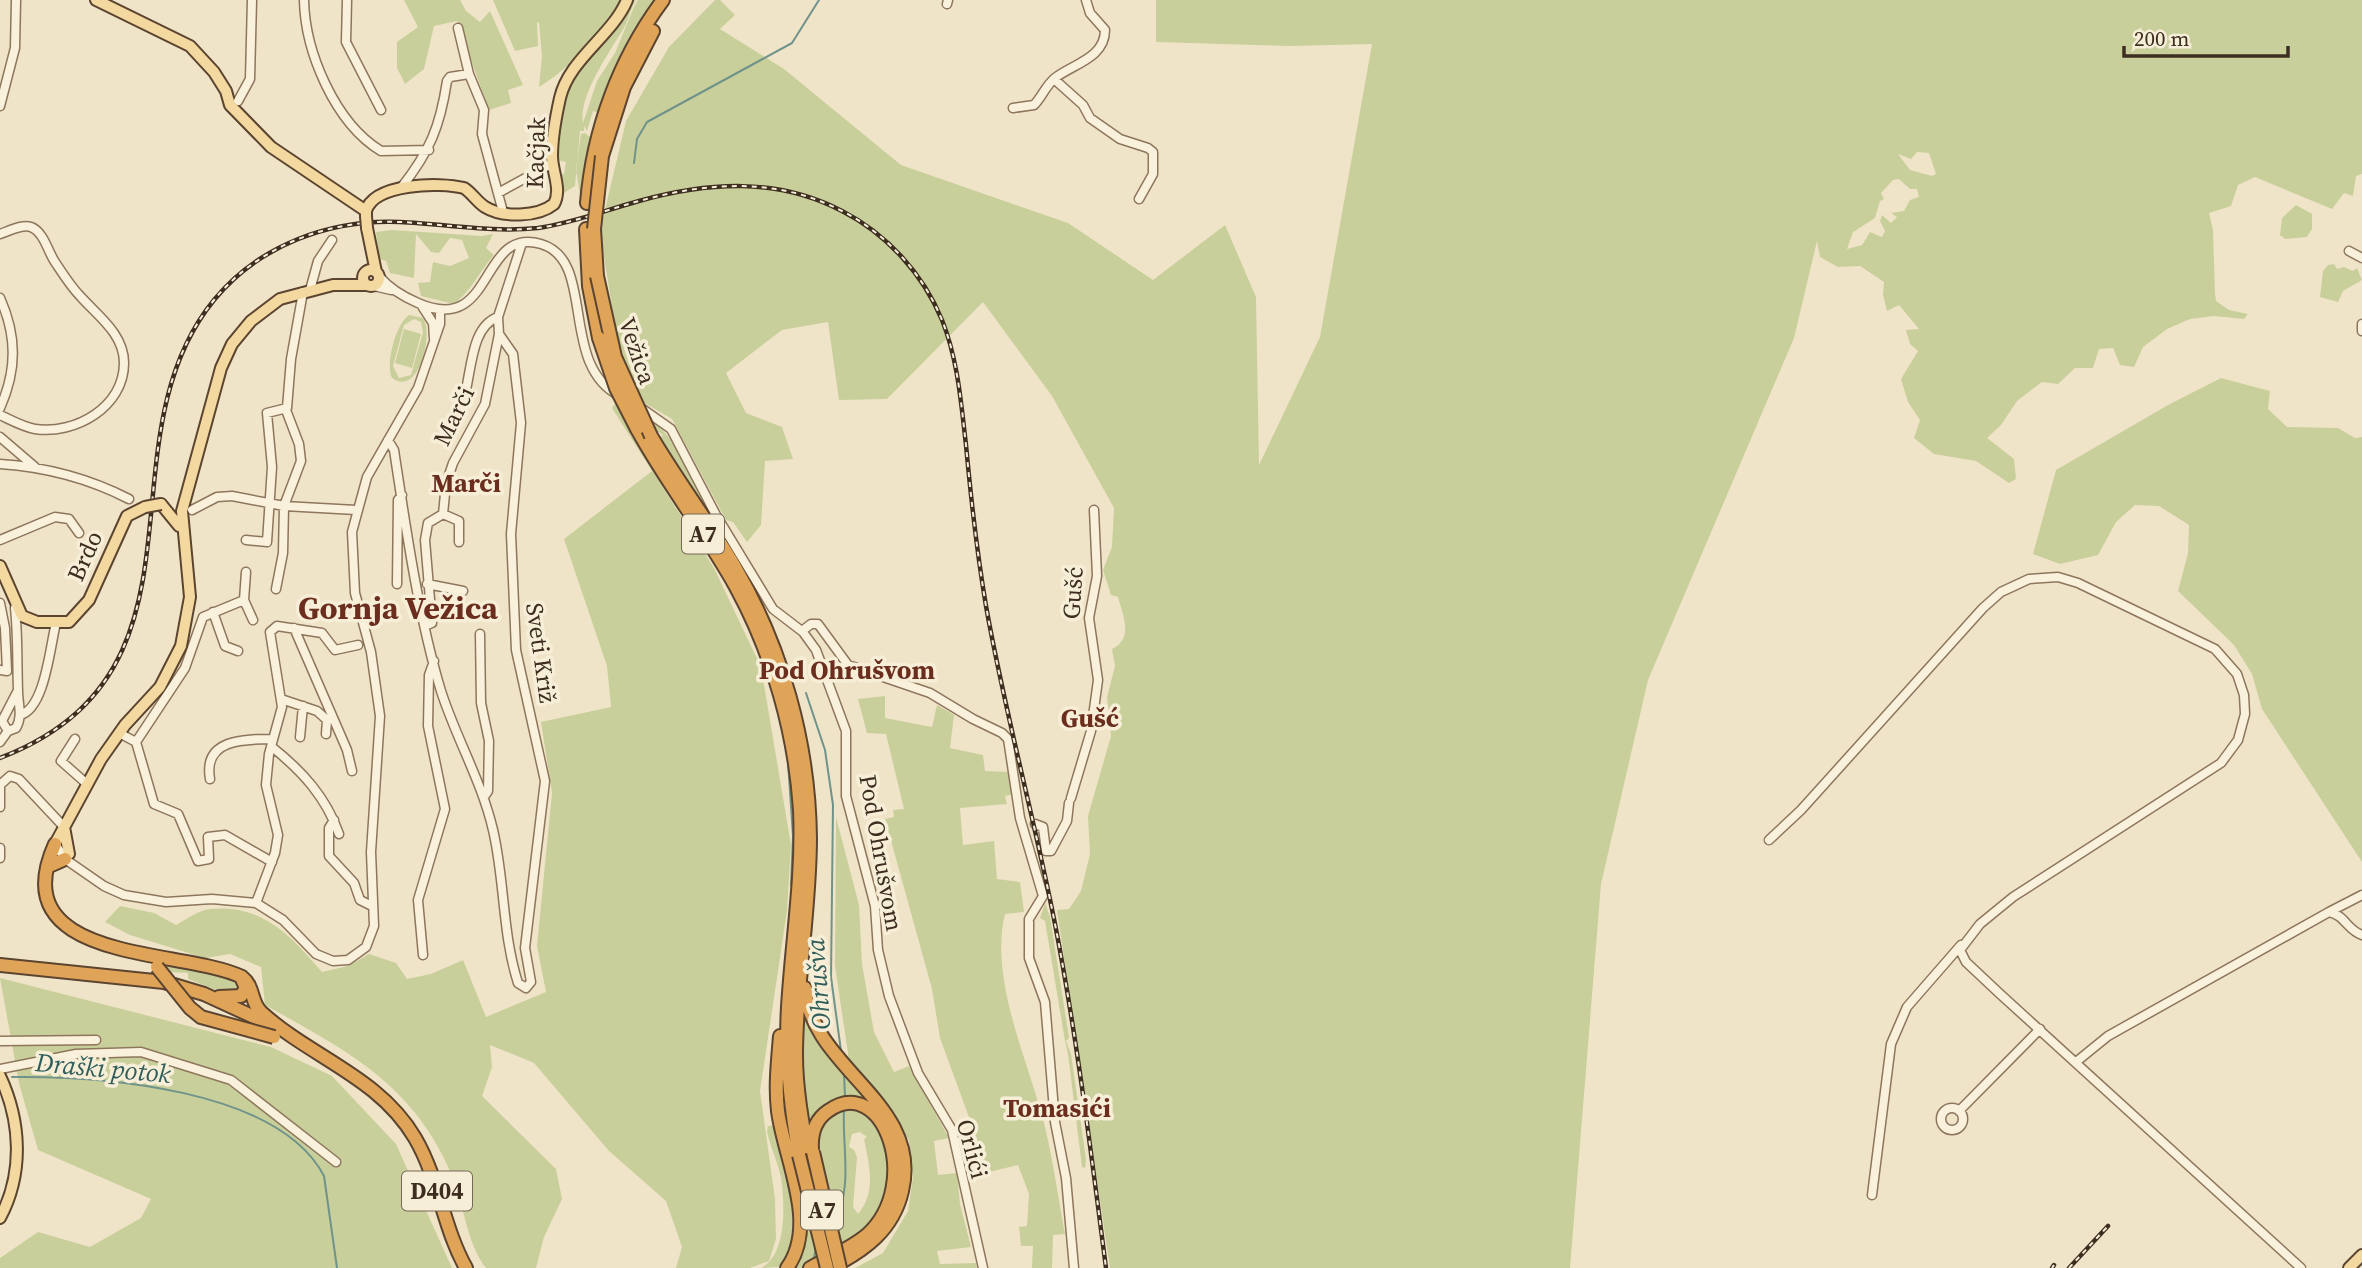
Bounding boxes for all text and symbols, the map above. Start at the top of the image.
scale bar [2124,14,2288,58]
text: 200 m [2134,24,2189,53]
street label: Kačjak [518,116,553,189]
street label: Vežica [611,313,665,389]
street label: Marči [425,381,482,451]
district label: Marči [431,465,501,501]
road number: A7 [682,514,724,554]
street label: Brdo [59,525,110,586]
street label: Gušć [1054,566,1091,620]
district label: Gornja Vežica [298,586,499,630]
street label: Sveti Križ [518,601,565,705]
district label: Pod Ohrušvom [759,652,936,688]
district label: Gušć [1061,700,1119,736]
street label: Pod Ohrušvom [851,772,911,934]
water label: Ohrušva [797,937,839,1031]
water label: Draški potok [33,1044,173,1092]
district label: Tomasići [1003,1090,1111,1126]
street label: Orlići [949,1116,996,1182]
road number: D404 [402,1172,472,1210]
road number: A7 [801,1190,843,1230]

